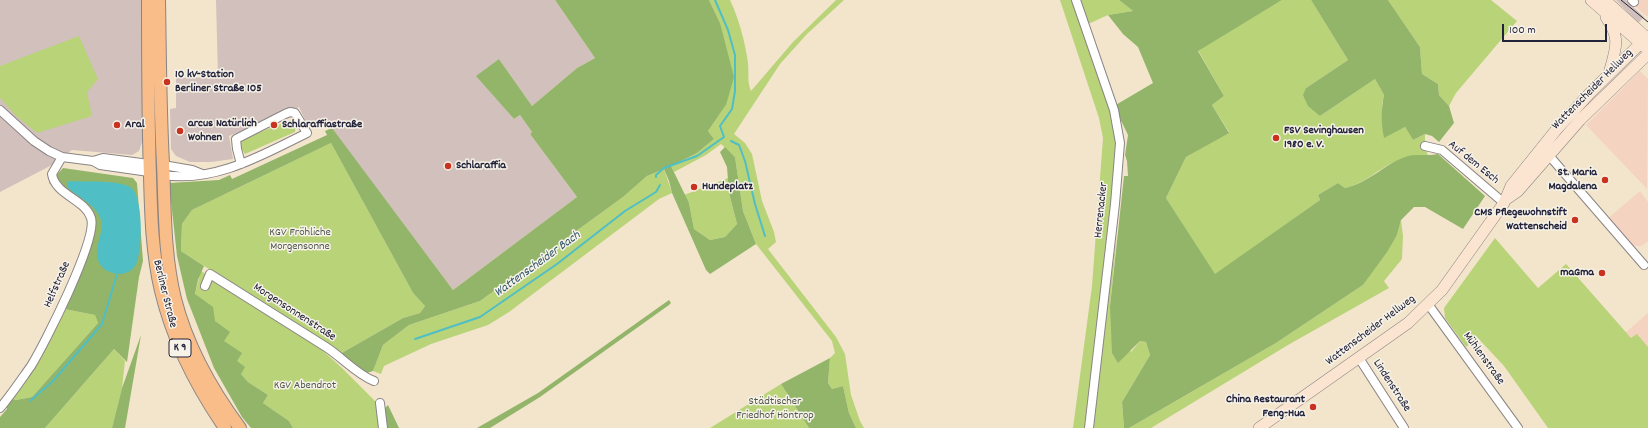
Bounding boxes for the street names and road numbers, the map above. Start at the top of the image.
street label: Wattenscheider Hellweg [1550,47,1636,133]
street label: Auf dem Esch [1445,138,1501,188]
street label: Herrenacker [1092,181,1112,239]
street label: Berliner Straße [149,259,179,329]
street label: Helfstraße [41,260,75,310]
street label: Morgensonnenstraße [250,281,338,345]
street label: Wattenscheider Hellweg [1323,293,1419,369]
street label: Mühlenstraße [1459,330,1507,388]
road number: K 9 [169,339,191,357]
street label: Lindenstraße [1369,357,1413,415]

